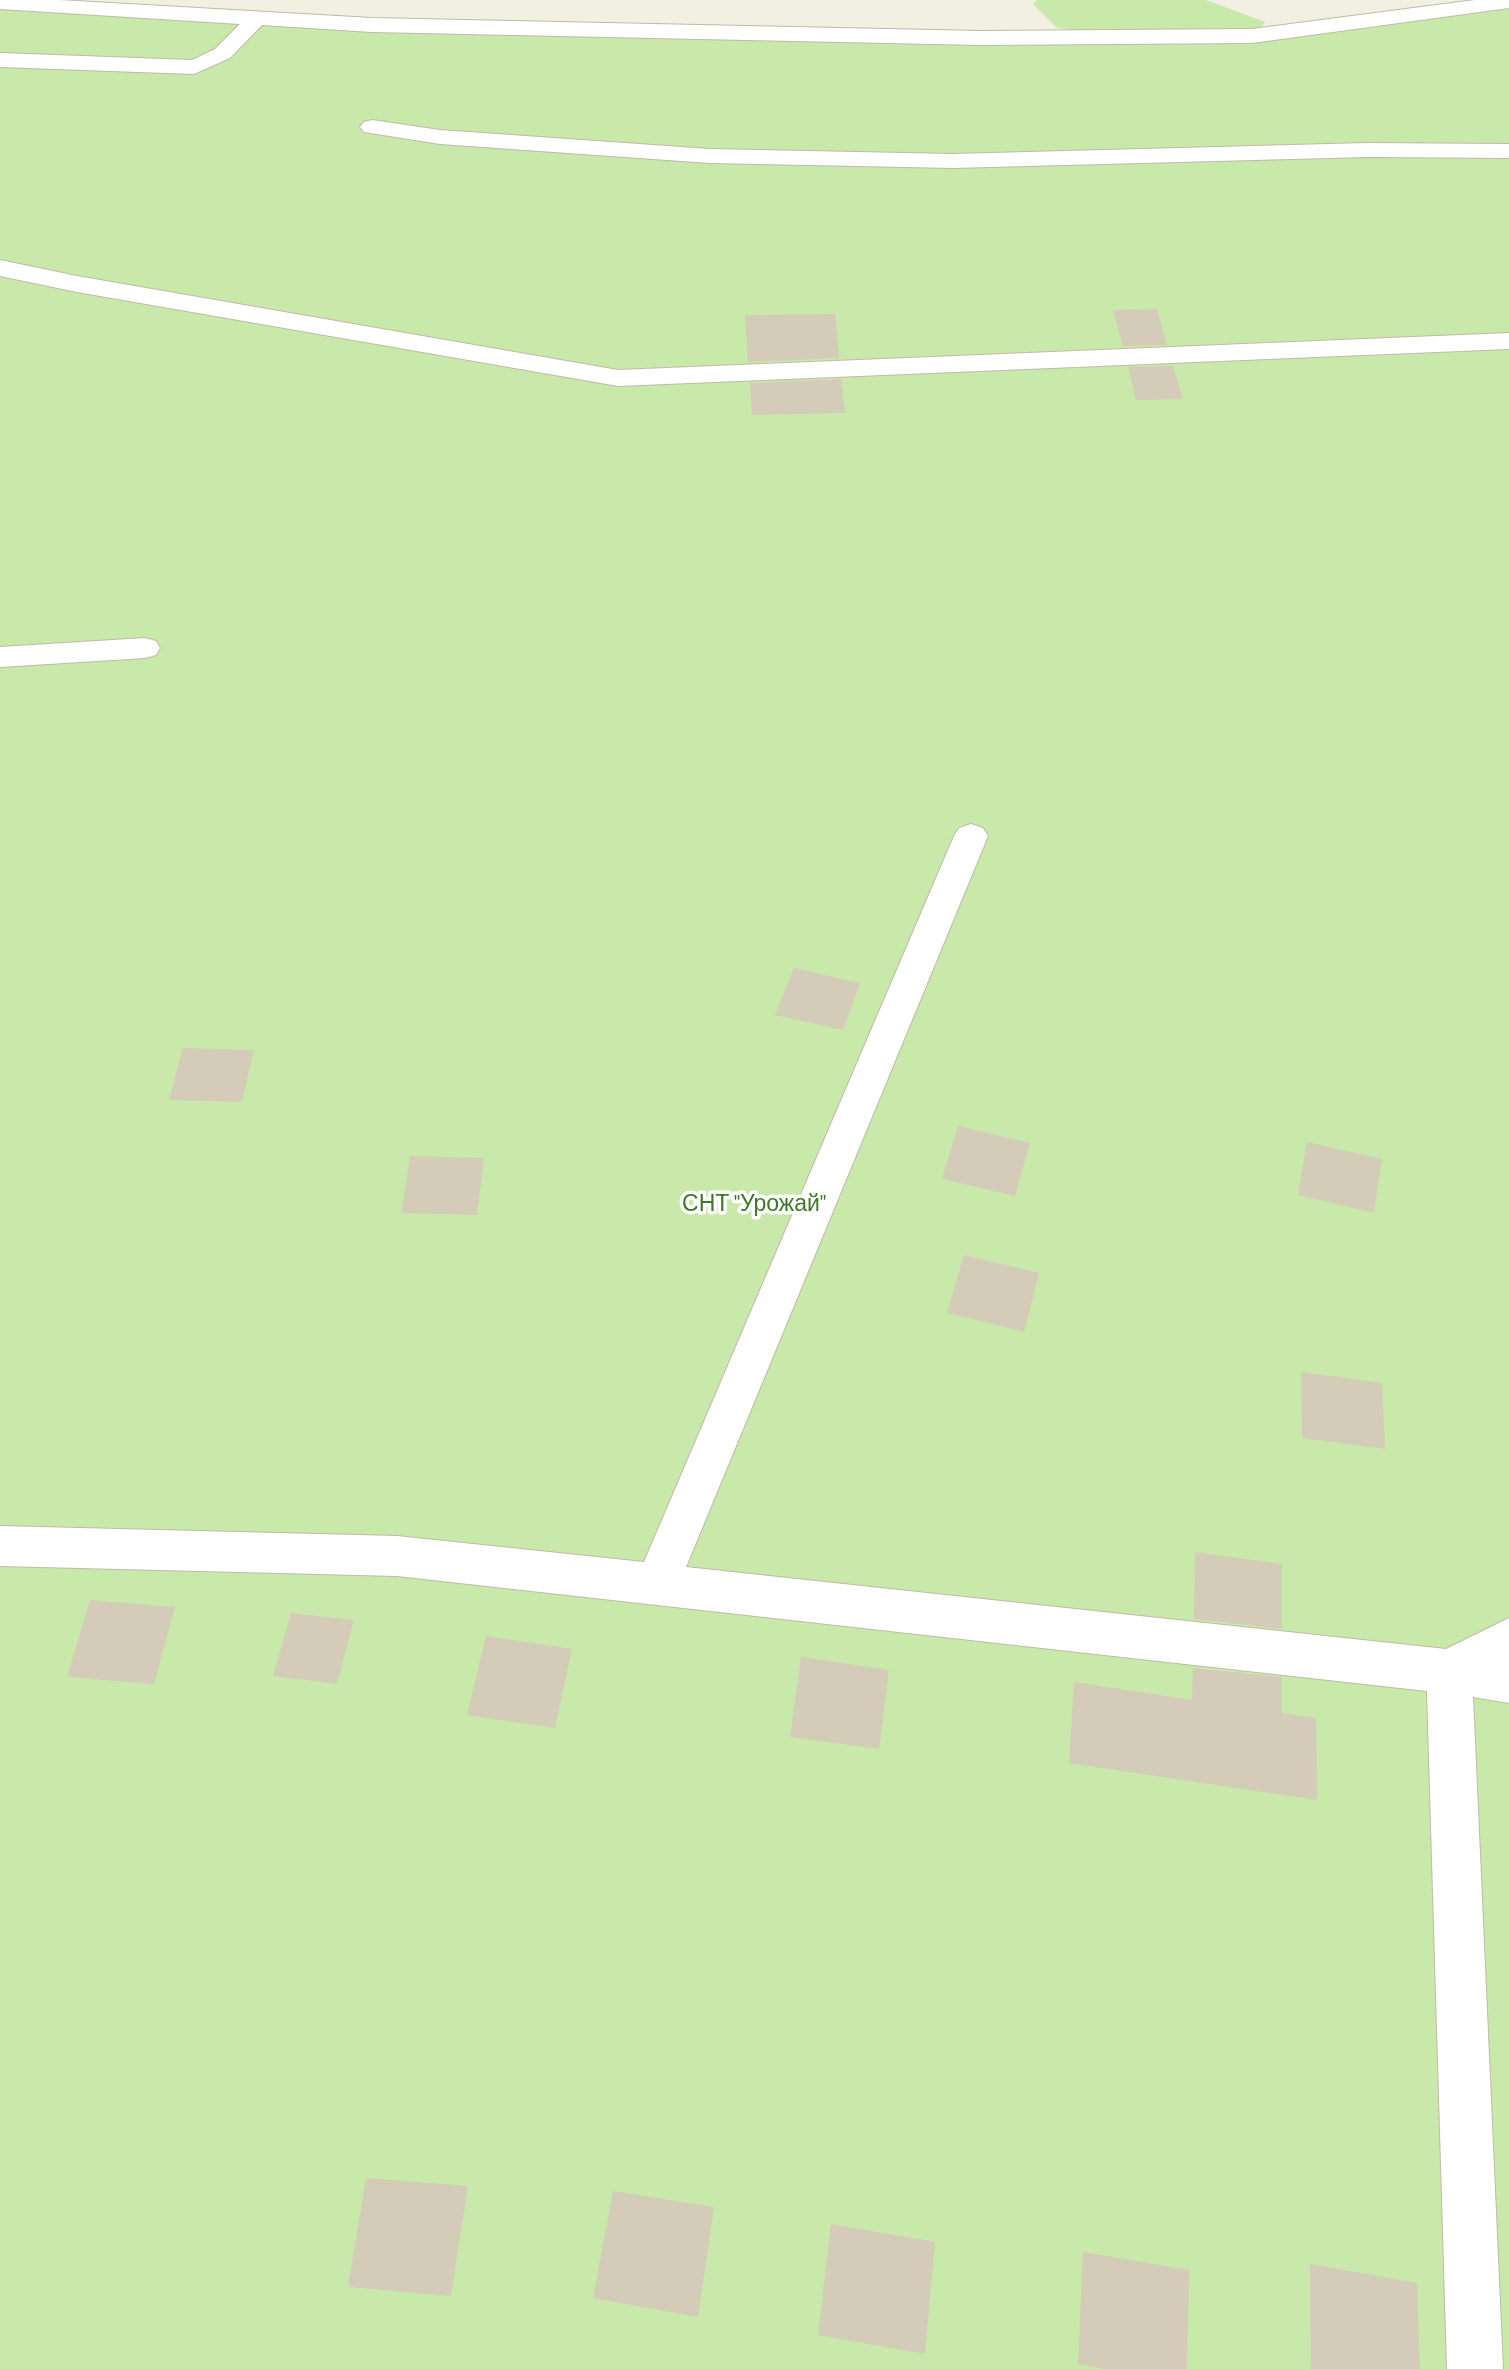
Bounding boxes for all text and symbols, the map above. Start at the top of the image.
park label: СНТ "Урожай" [682,1189,826,1217]

